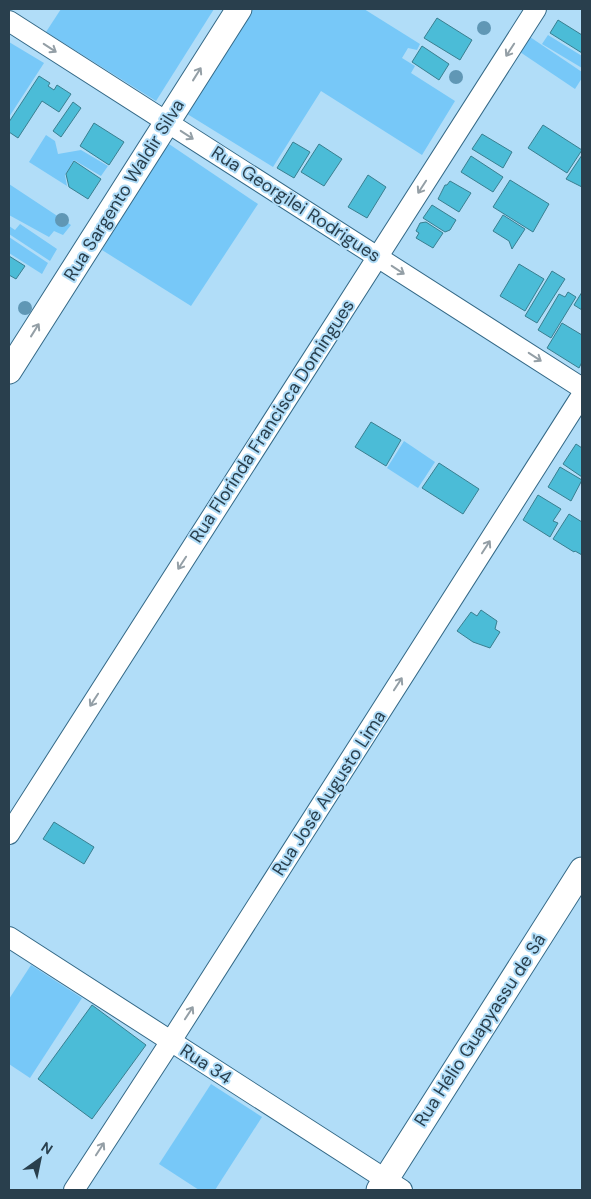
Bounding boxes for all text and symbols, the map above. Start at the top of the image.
one-way arrow [505,42,515,56]
one-way arrow [42,43,56,53]
one-way arrow [192,68,202,82]
street label: Rua Sargento Waldir Silva [58,95,190,285]
one-way arrow [180,130,194,140]
street label: Rua Georgilei Rodrigues [207,140,385,268]
one-way arrow [417,179,427,193]
one-way arrow [390,265,404,275]
street label: Rua Florinda Francisca Domingues [184,295,360,547]
one-way arrow [30,323,40,337]
one-way arrow [527,352,541,362]
one-way arrow [480,540,491,554]
one-way arrow [176,556,186,570]
one-way arrow [393,677,404,691]
one-way arrow [89,693,99,707]
street label: Rua José Augusto Lima [267,706,391,880]
street label: Rua Hélio Guapyassu de Sá [409,929,551,1131]
one-way arrow [183,1006,194,1020]
street label: Rua 34 [175,1038,237,1090]
north arrow [15,1134,65,1184]
text: N [38,1138,56,1158]
one-way arrow [96,1143,106,1157]

